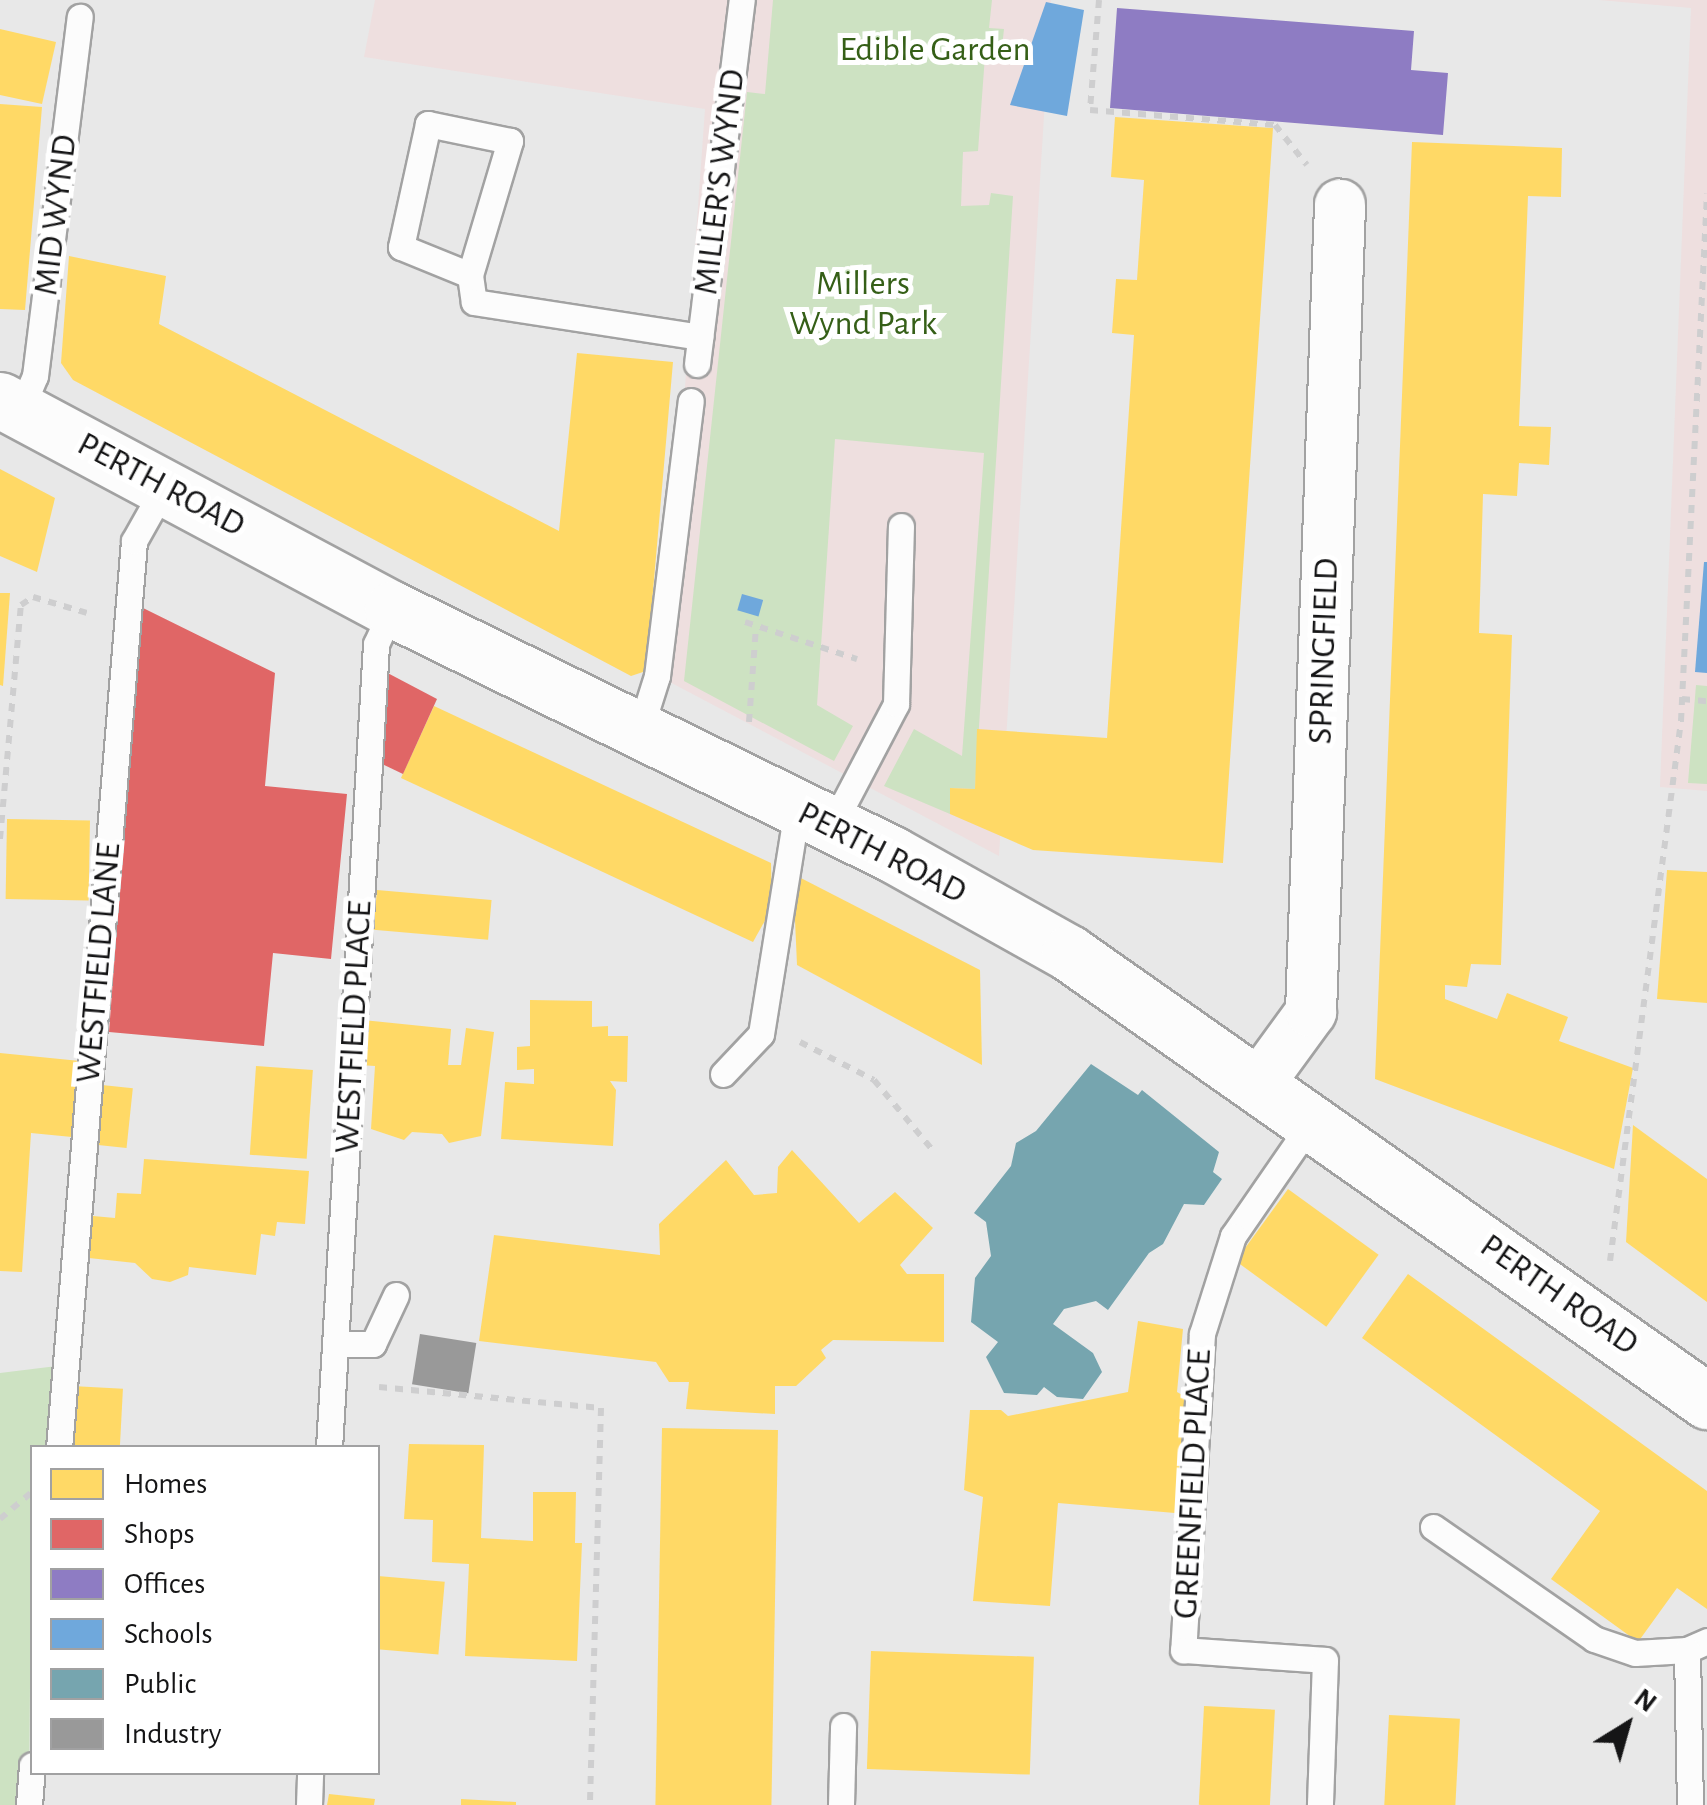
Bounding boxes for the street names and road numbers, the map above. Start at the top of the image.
street label: MILLER'S WYND [685,67,755,297]
street label: MID WYND [25,132,87,298]
street label: PERTH ROAD [70,423,252,547]
street label: SPRINGFIELD [1300,557,1348,745]
street label: PERTH ROAD [791,793,973,913]
street label: WESTFIELD LANE [68,841,130,1085]
street label: WESTFIELD PLACE [326,899,382,1155]
street label: PERTH ROAD [1472,1225,1646,1365]
street label: GREENFIELD PLACE [1165,1348,1221,1620]

